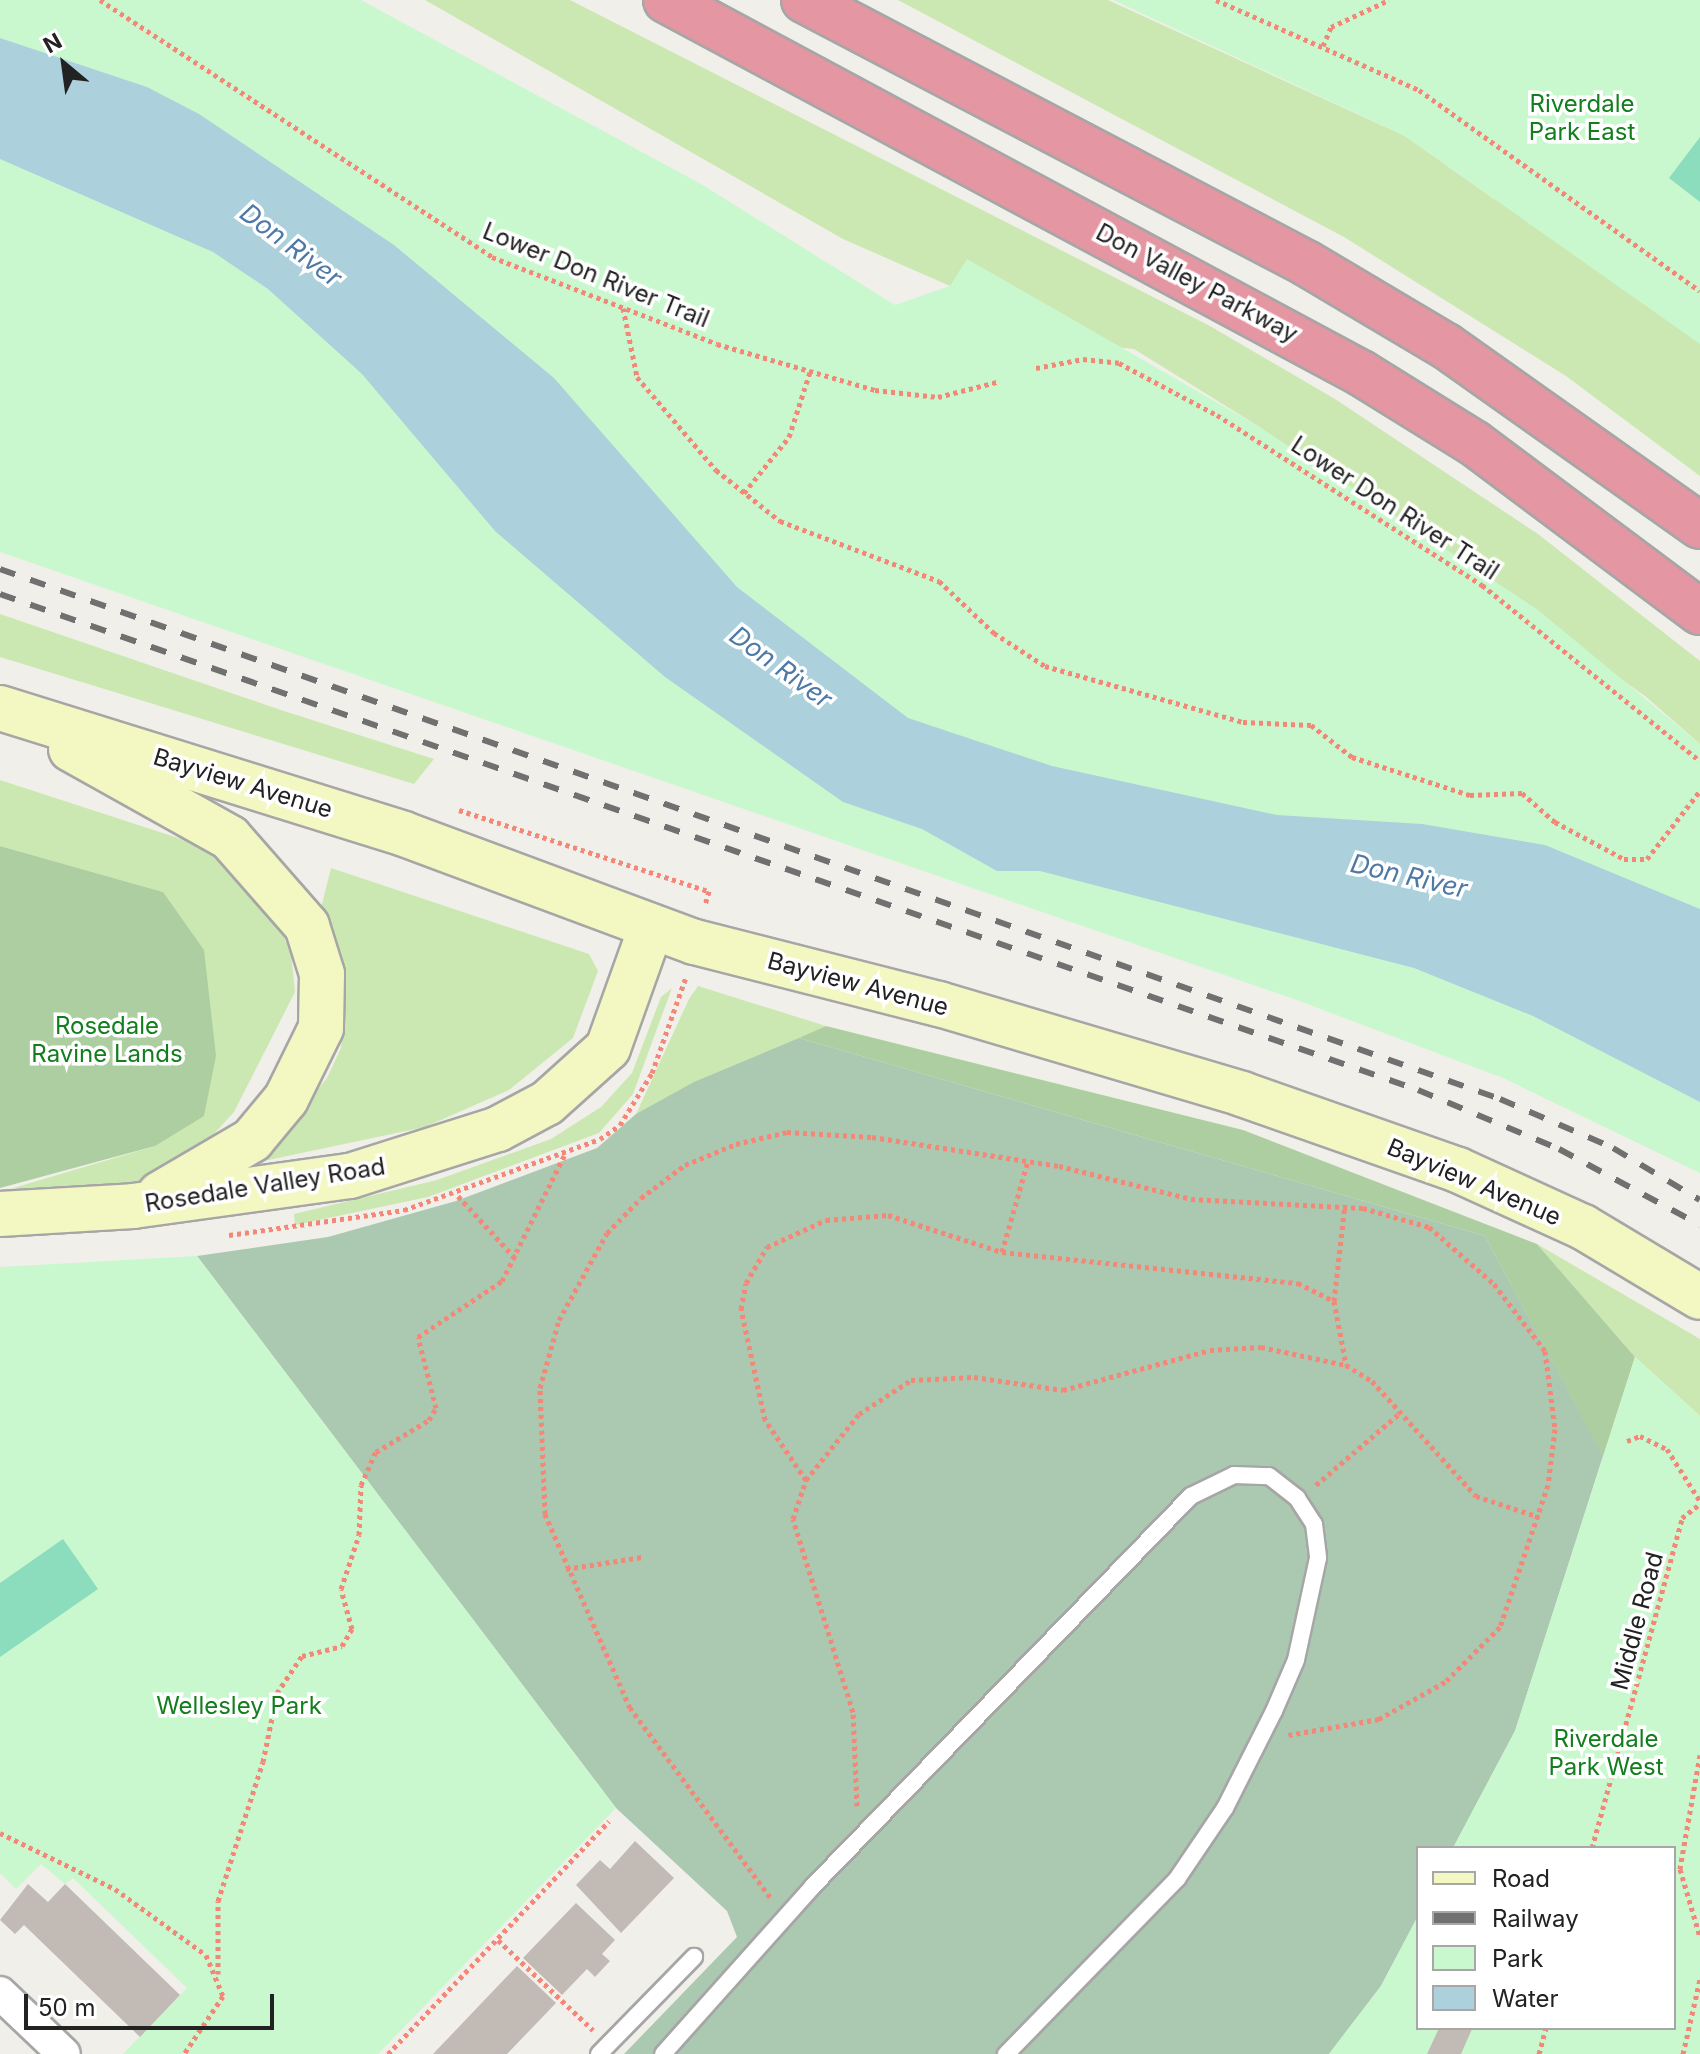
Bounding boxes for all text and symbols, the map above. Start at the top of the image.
north arrow [24,24,104,104]
text: N [39,28,66,58]
park label: Riverdale Park East [1529,90,1635,146]
water label: Don River [234,197,348,293]
street label: Lower Don River Trail [479,216,713,334]
street label: Don Valley Parkway [1091,218,1303,348]
street label: Lower Don River Trail [1286,430,1504,586]
water label: Don River [724,619,838,715]
street label: Bayview Avenue [150,742,336,824]
water label: Don River [1348,847,1470,905]
street label: Bayview Avenue [765,946,951,1022]
park label: Rosedale Ravine Lands [31,1012,183,1068]
street label: Bayview Avenue [1383,1132,1565,1232]
street label: Rosedale Valley Road [143,1152,387,1218]
street label: Middle Road [1605,1549,1669,1693]
park label: Wellesley Park [156,1692,322,1720]
park label: Riverdale Park West [1548,1725,1664,1781]
legend [1416,1846,1676,2030]
text: Road [1492,1864,1550,1893]
text: Railway [1492,1904,1579,1933]
text: Park [1492,1944,1543,1973]
scale bar [28,1978,278,2028]
text: Water [1492,1984,1559,2013]
text: 50 m [38,1993,96,2022]

